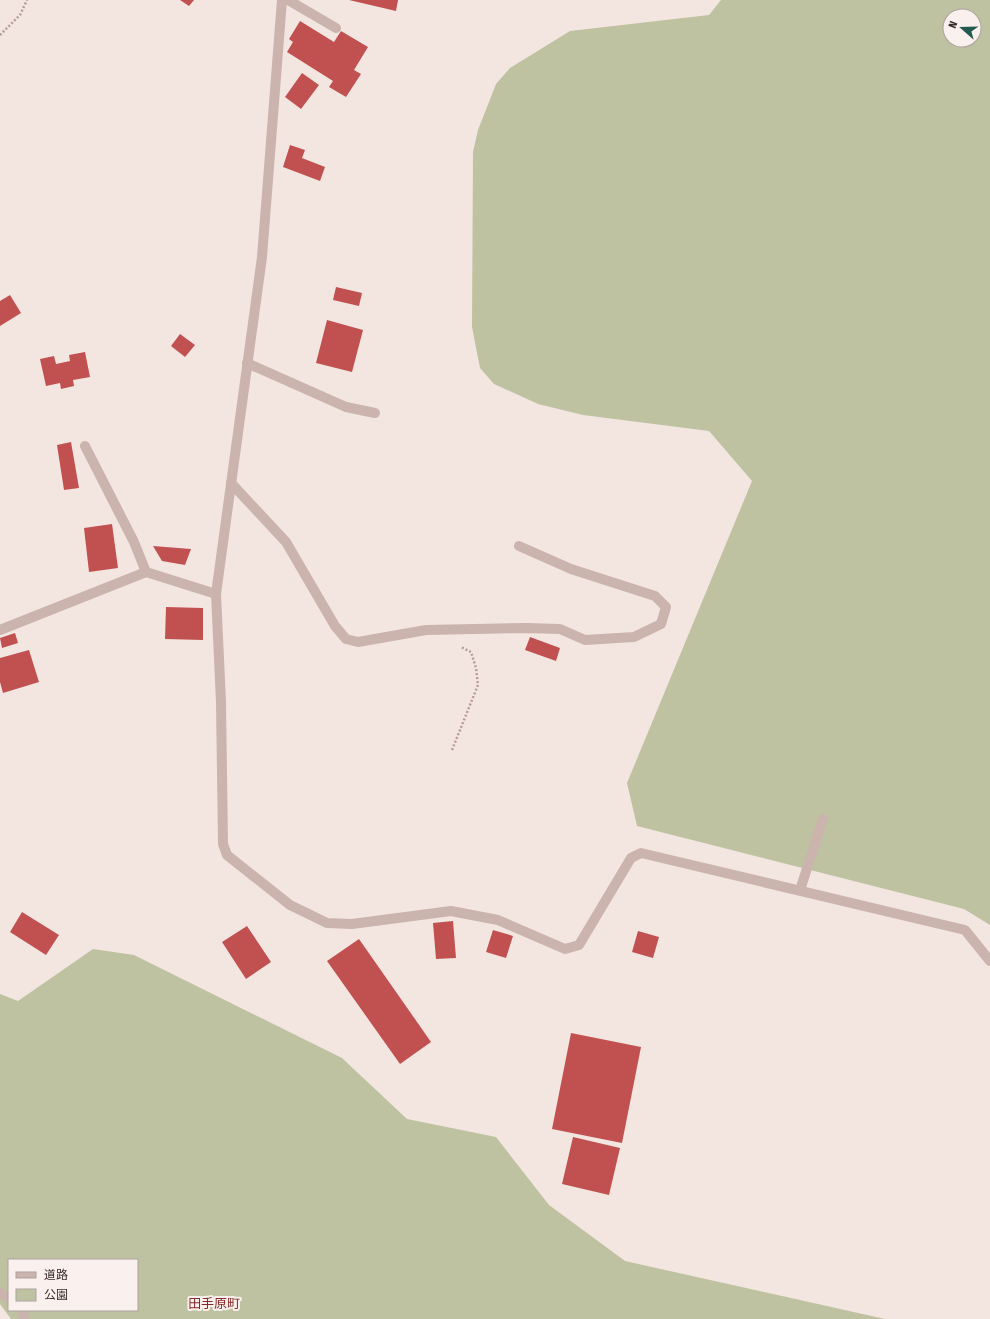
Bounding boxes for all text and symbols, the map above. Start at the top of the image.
north arrow [942,8,982,48]
text: N [946,19,960,30]
legend [8,1259,138,1311]
text: 道路 [44,1268,68,1282]
text: 公園 [44,1288,68,1302]
district label: 田手原町 [188,1296,240,1311]

